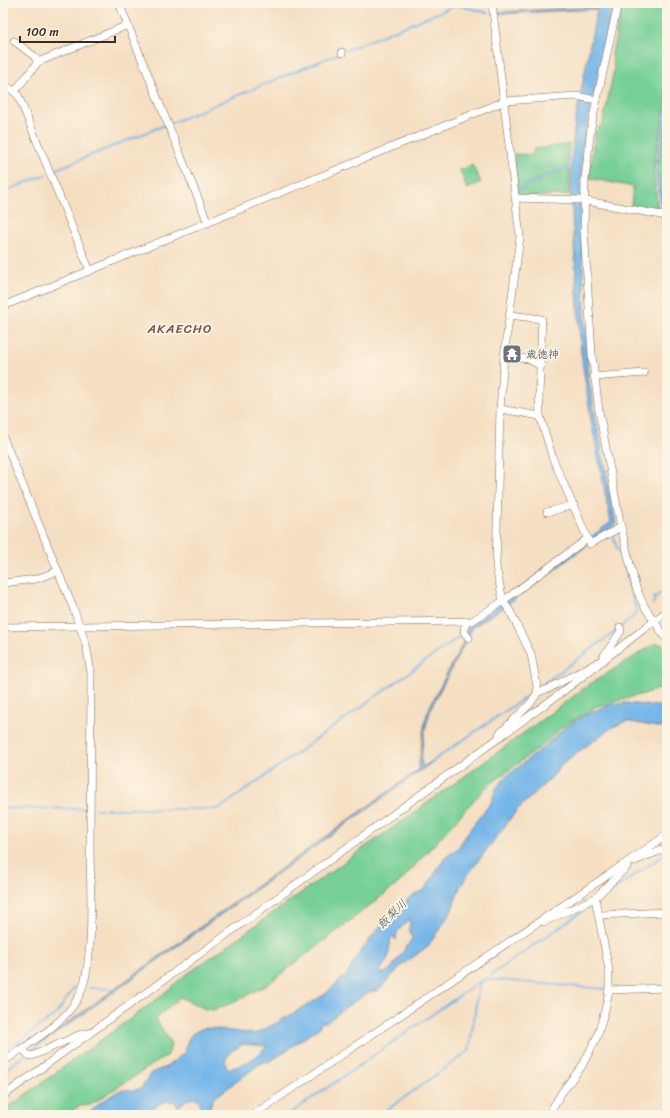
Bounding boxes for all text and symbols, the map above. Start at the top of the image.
scale bar [20,18,115,44]
text: 100 m [26,21,59,43]
district label: AKAECHO [147,317,212,340]
temple icon: 歳徳神 [501,343,523,365]
place label: 歳徳神 [526,345,559,364]
water label: 飯梨川 [371,894,413,934]

